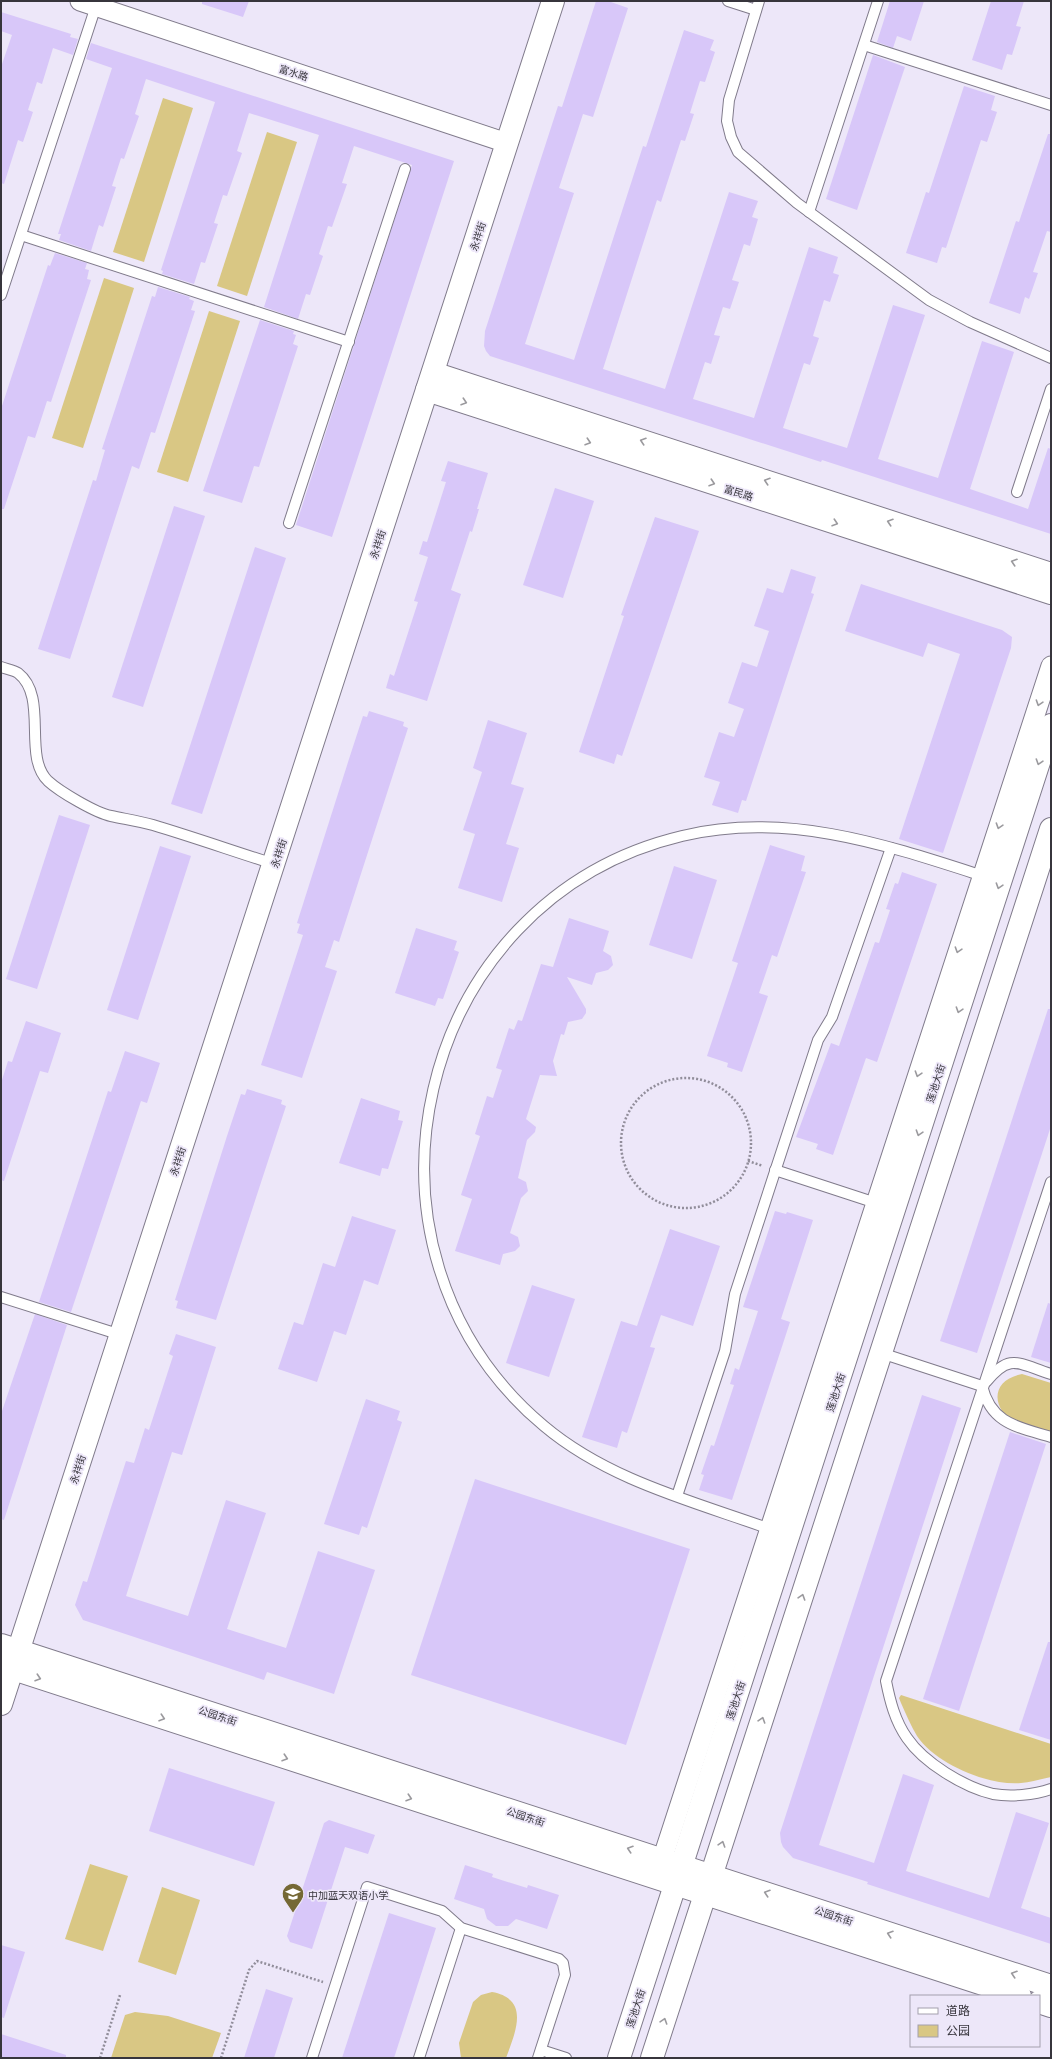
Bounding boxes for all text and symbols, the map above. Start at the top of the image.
street label: 富水路 [277,60,311,84]
street label: 永祥街 [465,219,489,253]
one-way arrow [461,397,468,406]
one-way arrow [640,437,647,446]
one-way arrow [584,438,591,446]
one-way arrow [763,477,770,486]
one-way arrow [708,478,715,487]
street label: 富民路 [722,480,756,504]
one-way arrow [832,518,839,527]
one-way arrow [887,518,894,526]
street label: 永祥街 [365,527,389,561]
one-way arrow [1011,558,1018,567]
one-way arrow [1035,699,1044,706]
one-way arrow [1035,759,1044,766]
one-way arrow [995,823,1003,830]
street label: 永祥街 [266,836,290,870]
one-way arrow [995,882,1004,889]
one-way arrow [954,946,963,953]
one-way arrow [955,1006,964,1013]
street label: 莲池大街 [922,1062,948,1104]
one-way arrow [914,1070,923,1077]
one-way arrow [915,1130,923,1137]
street label: 永祥街 [165,1144,189,1178]
street label: 莲池大街 [822,1371,848,1413]
street label: 永祥街 [65,1452,89,1486]
one-way arrow [797,1593,806,1600]
one-way arrow [34,1673,41,1681]
street label: 莲池大街 [722,1679,748,1721]
street label: 公园东街 [197,1702,239,1728]
one-way arrow [158,1713,165,1722]
one-way arrow [757,1717,766,1724]
one-way arrow [282,1753,289,1762]
one-way arrow [405,1793,412,1802]
street label: 公园东街 [505,1803,547,1829]
one-way arrow [717,1841,726,1848]
one-way arrow [626,1845,633,1854]
school or university icon: 中加蓝天双语小学 [280,1881,306,1914]
place label: 中加蓝天双语小学 [308,1887,388,1902]
one-way arrow [763,1890,770,1898]
street label: 公园东街 [813,1902,855,1928]
one-way arrow [887,1930,894,1938]
one-way arrow [1011,1970,1018,1978]
street label: 莲池大街 [622,1987,648,2029]
legend [910,1995,1040,2047]
text: 道路 [946,2001,970,2019]
one-way arrow [659,2018,668,2025]
text: 公园 [946,2021,970,2039]

